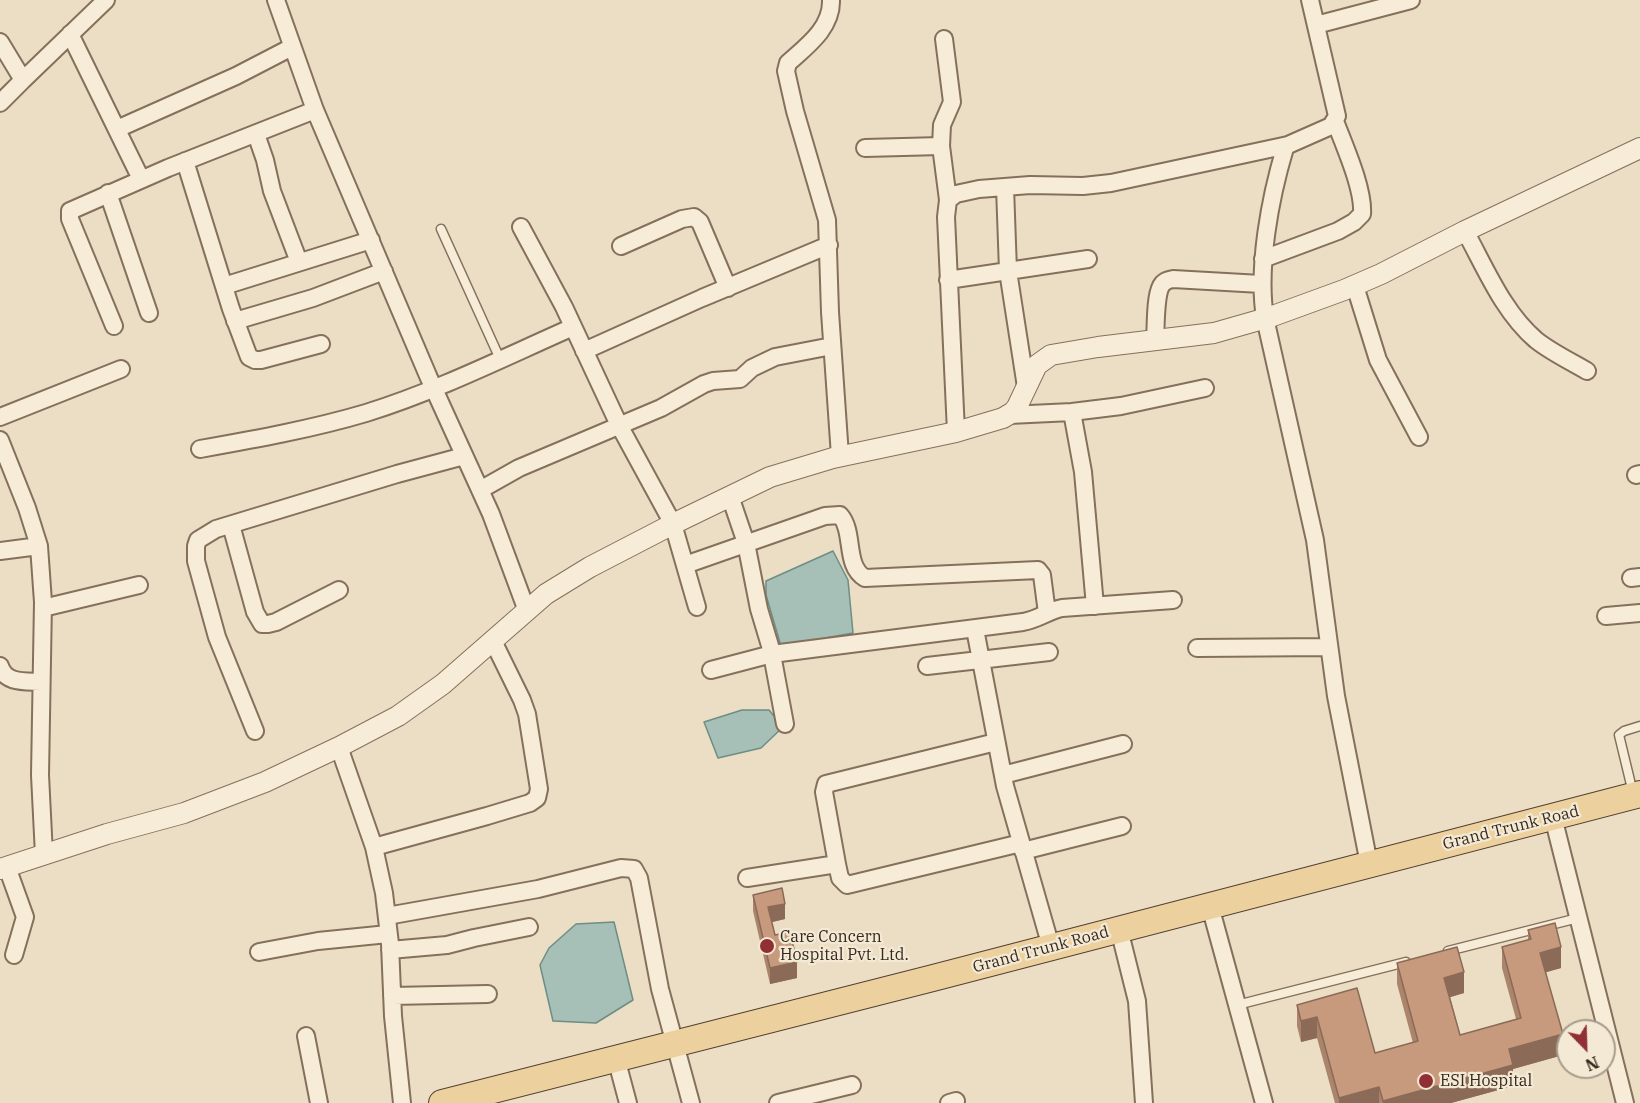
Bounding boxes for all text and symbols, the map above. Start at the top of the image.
street label: Grand Trunk Road [1441,802,1581,854]
street label: Grand Trunk Road [971,923,1111,977]
place label: Care Concern Hospital Pvt. Ltd. [780,927,909,965]
marker: Care Concern Hospital Pvt. Ltd. [758,937,776,955]
north arrow [1556,1019,1616,1079]
text: N [1583,1052,1602,1075]
place label: ESI Hospital [1440,1071,1532,1091]
marker: ESI Hospital [1417,1072,1435,1090]

